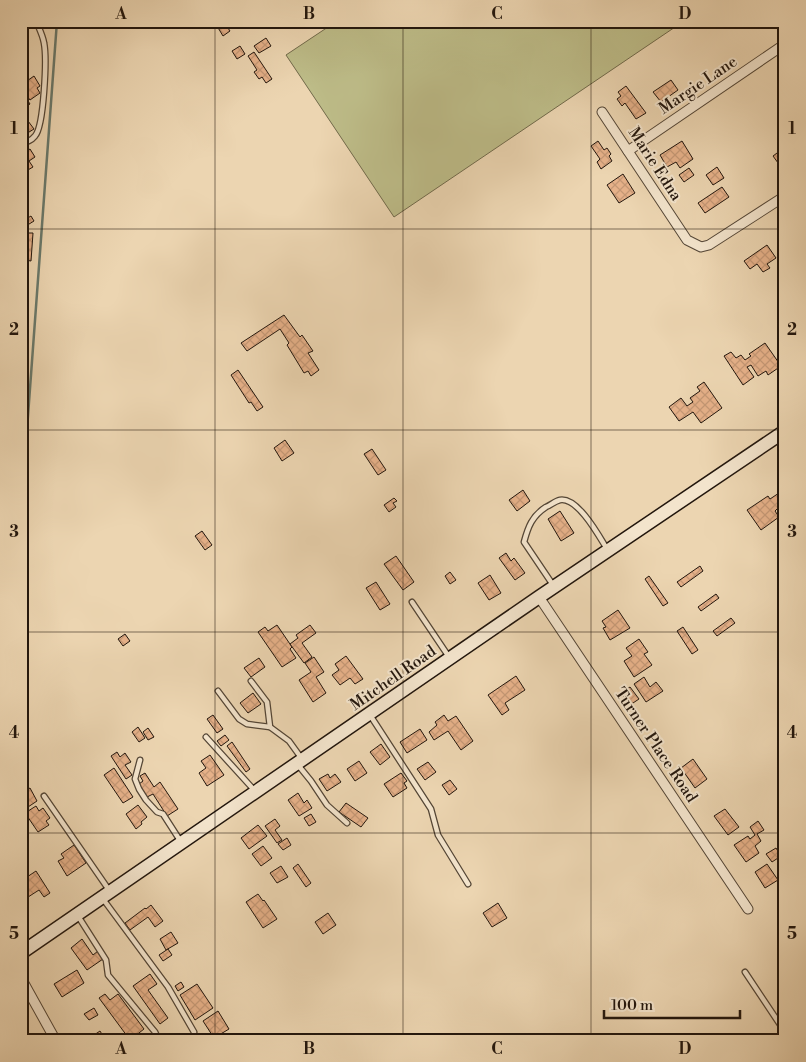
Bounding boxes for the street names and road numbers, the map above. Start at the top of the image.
street label: Margie Lane [655,51,741,119]
street label: Marie Edna [624,123,687,205]
street label: Mitchell Road [346,641,440,715]
street label: Turner Place Road [610,684,702,806]

